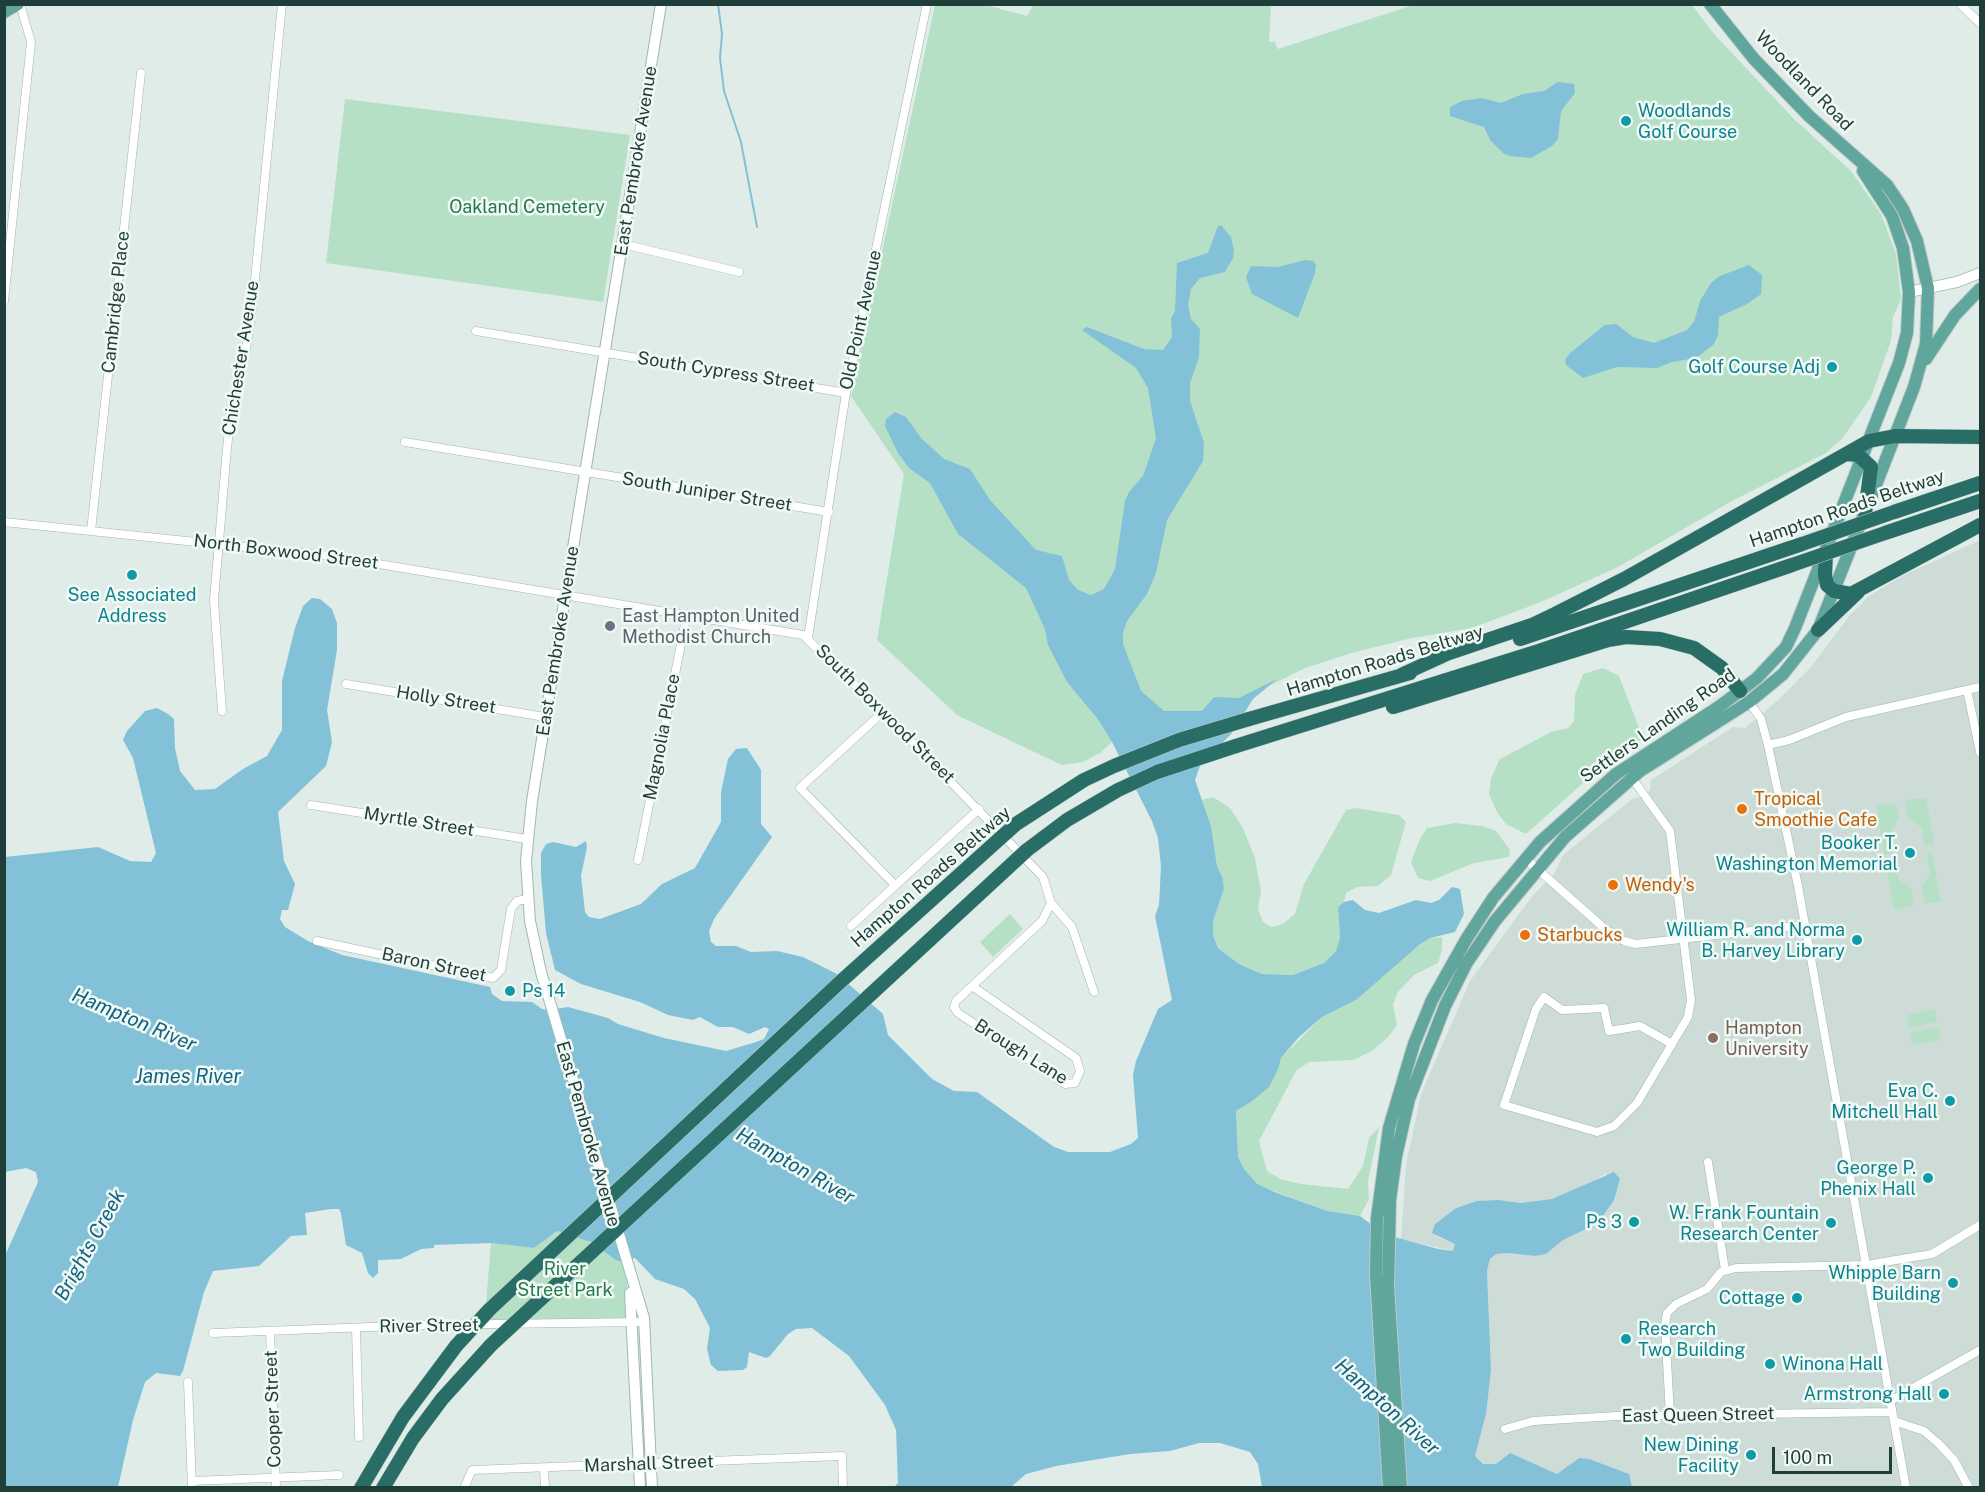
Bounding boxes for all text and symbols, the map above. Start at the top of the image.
street label: Woodland Road [1751,26,1857,136]
street label: East Pembroke Avenue [610,64,662,258]
place label: Woodlands Golf Course [1638,100,1737,142]
marker: Woodlands Golf Course [1619,114,1633,128]
park label: Oakland Cemetery [449,196,605,218]
street label: Cambridge Place [98,230,134,374]
street label: Old Point Avenue [836,248,886,392]
street label: Chichester Avenue [218,279,264,437]
street label: South Cypress Street [636,347,816,397]
place label: Golf Course Adj [1688,356,1820,378]
marker: Golf Course Adj [1825,360,1839,374]
street label: Hampton Roads Beltway [1747,465,1947,553]
street label: South Juniper Street [620,468,794,516]
street label: North Boxwood Street [192,530,380,574]
street label: East Pembroke Avenue [532,544,584,738]
marker: See Associated Address [125,568,139,582]
place label: See Associated Address [67,584,197,626]
place label: East Hampton United Methodist Church [622,605,800,648]
marker: East Hampton United Methodist Church [603,619,617,633]
street label: Hampton Roads Beltway [1284,621,1486,701]
street label: South Boxwood Street [811,640,959,788]
street label: Settlers Landing Road [1576,664,1740,788]
street label: Magnolia Place [639,672,685,802]
street label: Holly Street [395,681,497,719]
place label: Tropical Smoothie Cafe [1754,788,1877,830]
street label: Hampton Roads Beltway [847,802,1015,952]
marker: Tropical Smoothie Cafe [1735,802,1749,816]
street label: Myrtle Street [362,803,476,841]
place label: Booker T. Washington Memorial [1716,832,1898,874]
marker: Booker T. Washington Memorial [1903,846,1917,860]
place label: Wendy's [1625,874,1695,896]
marker: Wendy's [1606,878,1620,892]
place label: William R. and Norma B. Harvey Library [1666,919,1845,962]
place label: Starbucks [1537,924,1622,946]
marker: Starbucks [1518,928,1532,942]
marker: William R. and Norma B. Harvey Library [1850,933,1864,947]
street label: Baron Street [380,943,488,987]
place label: Ps 14 [522,980,565,1002]
water label: Hampton River [68,983,200,1057]
marker: Ps 14 [503,984,517,998]
street label: Brough Lane [970,1015,1072,1089]
place label: Hampton University [1725,1017,1809,1060]
marker: Hampton University [1706,1031,1720,1045]
street label: East Pembroke Avenue [551,1039,625,1229]
water label: James River [135,1065,241,1089]
place label: Eva C. Mitchell Hall [1831,1080,1938,1122]
marker: Eva C. Mitchell Hall [1943,1094,1957,1108]
water label: Hampton River [731,1122,859,1210]
place label: George P. Phenix Hall [1820,1157,1916,1200]
marker: George P. Phenix Hall [1921,1171,1935,1185]
water label: Brights Creek [50,1185,130,1305]
place label: W. Frank Fountain Research Center [1669,1202,1819,1244]
place label: Ps 3 [1586,1211,1622,1233]
marker: Ps 3 [1627,1215,1641,1229]
marker: W. Frank Fountain Research Center [1824,1216,1838,1230]
park label: River Street Park [517,1258,613,1300]
place label: Whipple Barn Building [1828,1262,1941,1304]
marker: Whipple Barn Building [1946,1276,1960,1290]
place label: Cottage [1719,1287,1785,1309]
marker: Cottage [1790,1291,1804,1305]
street label: River Street [379,1314,479,1338]
place label: Research Two Building [1638,1318,1746,1360]
marker: Research Two Building [1619,1332,1633,1346]
street label: Cooper Street [260,1350,286,1468]
place label: Winona Hall [1782,1353,1883,1375]
water label: Hampton River [1330,1354,1444,1460]
marker: Winona Hall [1763,1357,1777,1371]
place label: Armstrong Hall [1803,1383,1932,1405]
marker: Armstrong Hall [1937,1387,1951,1401]
street label: East Queen Street [1621,1403,1775,1427]
place label: New Dining Facility [1643,1434,1739,1476]
scale bar [1775,1435,1895,1473]
text: 100 m [1783,1447,1832,1468]
marker: New Dining Facility [1744,1448,1758,1462]
street label: Marshall Street [584,1451,714,1477]

